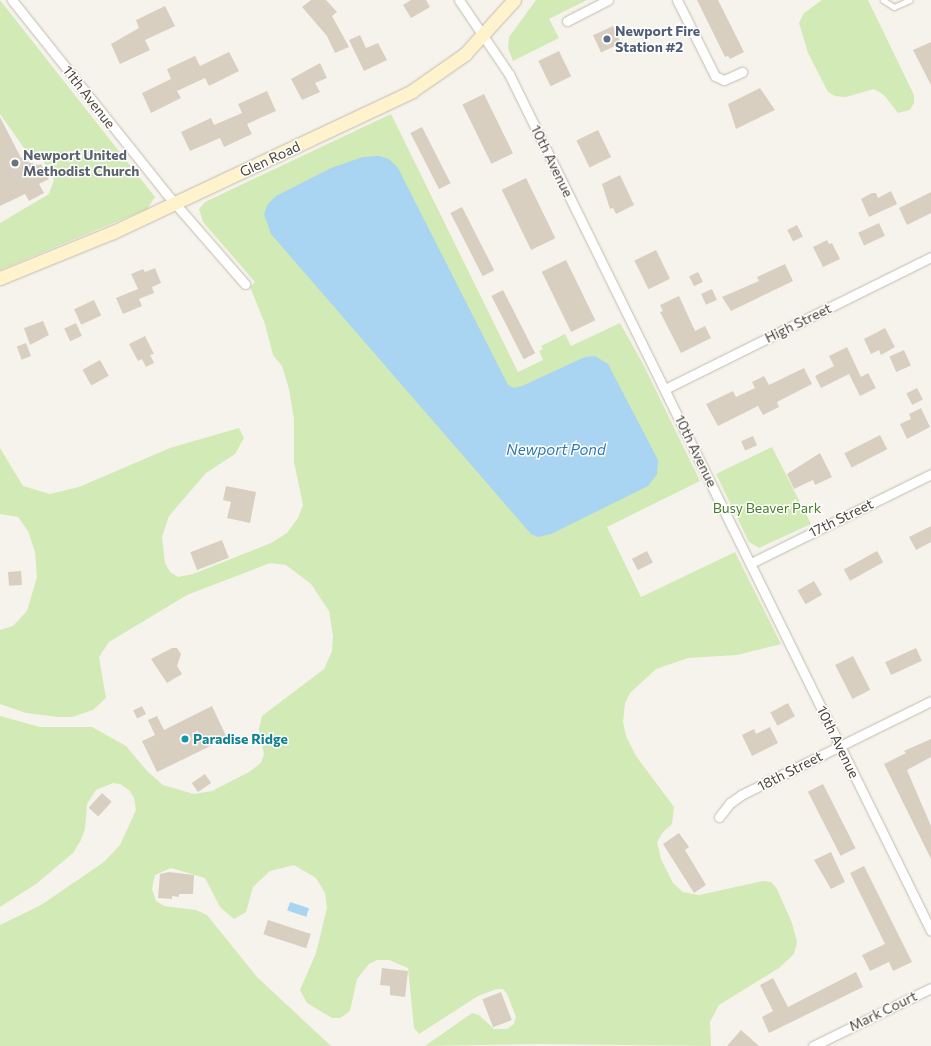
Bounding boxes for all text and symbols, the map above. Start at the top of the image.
place label: Newport Fire Station #2 [615,23,700,56]
marker: Newport Fire Station #2 [602,34,612,44]
street label: 11th Avenue [59,62,119,132]
street label: 10th Avenue [527,122,577,200]
street label: Glen Road [237,138,303,180]
place label: Newport United Methodist Church [23,147,139,180]
marker: Newport United Methodist Church [10,158,20,168]
street label: High Street [762,300,834,346]
street label: 10th Avenue [671,412,721,490]
water label: Newport Pond [506,441,606,459]
street label: 17th Street [806,495,876,541]
park label: Busy Beaver Park [713,500,821,516]
street label: 10th Avenue [813,703,863,781]
place label: Paradise Ridge [193,731,288,747]
marker: Paradise Ridge [180,734,190,744]
street label: 18th Street [755,748,825,794]
street label: Mark Court [846,987,920,1035]

